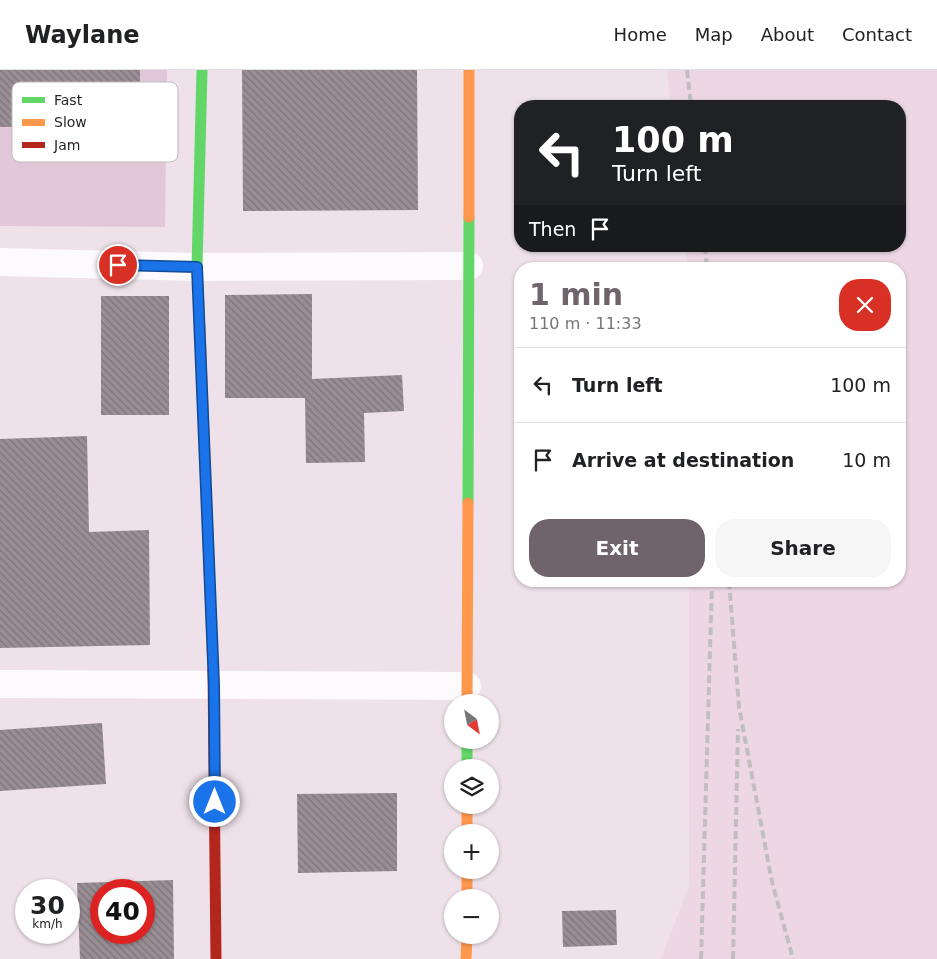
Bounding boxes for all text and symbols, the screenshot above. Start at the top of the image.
text: Waylane [25,21,140,49]
text: Home [614,24,667,45]
text: Map [695,24,733,45]
text: About [761,24,814,45]
text: Contact [842,24,912,45]
legend [12,82,178,162]
text: Fast [54,92,83,108]
text: Slow [54,114,87,130]
icon: left [529,120,594,185]
text: 100 m [612,120,734,160]
text: Jam [53,137,80,153]
text: Turn left [612,161,701,186]
icon: arrive [586,215,614,243]
text: Then [529,218,576,240]
pin [97,244,139,286]
icon: arrive [104,251,132,279]
text: 1 min [529,277,623,312]
button: close [839,279,891,331]
text: 110 m · 11:33 [529,314,642,333]
icon: left [529,371,557,399]
text: Turn left [572,374,663,396]
text: 100 m [830,374,891,396]
icon: arrive [529,446,557,474]
text: Arrive at destination [572,449,794,471]
text: 10 m [842,449,891,471]
button: Exit [529,519,705,577]
button: Share [715,519,891,577]
north arrow [444,694,499,749]
map controls [444,694,499,944]
button: layers [444,759,499,814]
position arrow [188,775,240,827]
button: + [444,824,499,879]
speed limit sign: 40 [90,879,155,944]
button: − [444,889,499,944]
text: 30 [30,891,65,920]
text: km/h [32,917,63,931]

